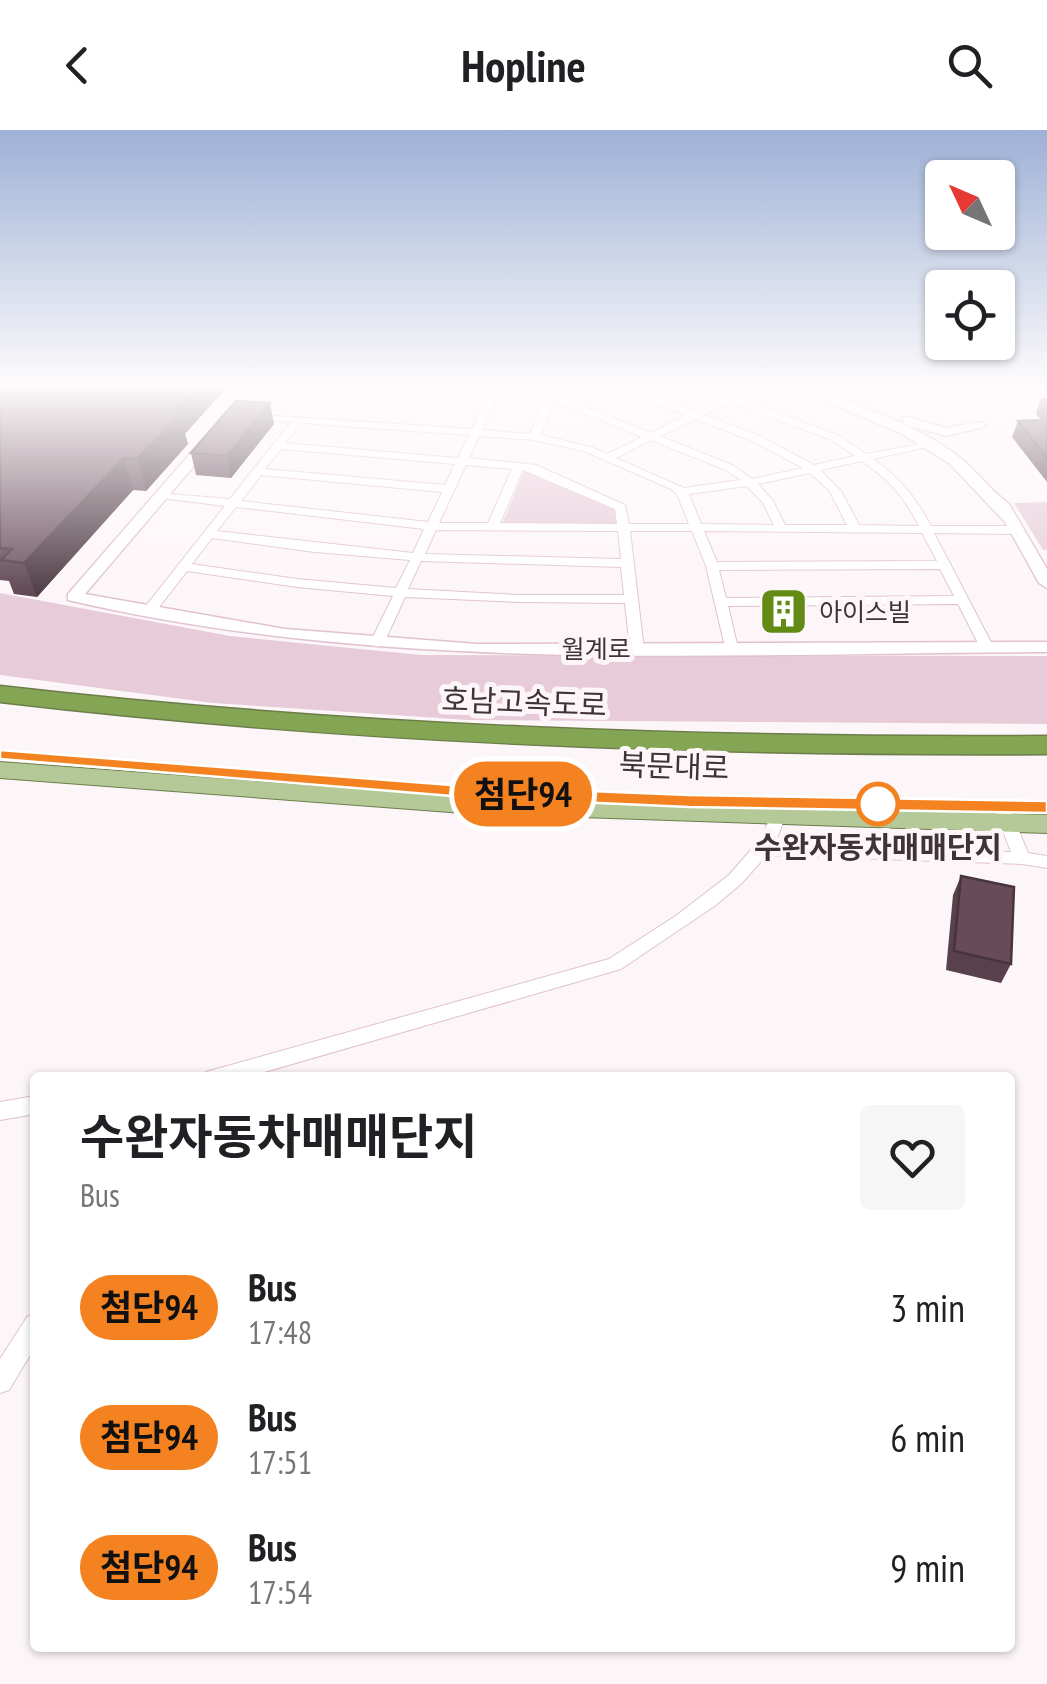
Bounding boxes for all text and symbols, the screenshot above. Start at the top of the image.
text: Hopline [461,36,586,94]
icon: back [50,38,105,93]
icon: search [942,38,997,93]
north arrow [925,160,1015,250]
map controls [925,160,1015,360]
button: locate [925,270,1015,360]
building icon: 아이스빌 [758,586,810,638]
place label: 아이스빌 [819,596,911,628]
street label: 월계로 [561,633,631,665]
street label: 호남고속도로 [441,679,607,724]
street label: 북문대로 [618,744,730,787]
line badge: 첨단94 [453,762,593,826]
text: 첨단94 [474,771,572,817]
marker: 수완자동차매매단지 [857,783,899,825]
place label: 수완자동차매매단지 [754,827,1002,866]
text: 수완자동차매매단지 [80,1105,477,1167]
button: heart [860,1105,965,1210]
text: Bus [80,1174,120,1216]
text: Bus [248,1262,297,1311]
text: 3 min [890,1283,965,1332]
text: 첨단94 [100,1284,198,1330]
text: 17:48 [248,1311,312,1353]
text: Bus [248,1392,297,1441]
text: 6 min [890,1413,965,1462]
text: 첨단94 [100,1414,198,1460]
text: 17:51 [248,1441,312,1483]
text: Bus [248,1522,297,1571]
text: 9 min [890,1543,965,1592]
text: 첨단94 [100,1544,198,1590]
text: 17:54 [248,1571,312,1613]

